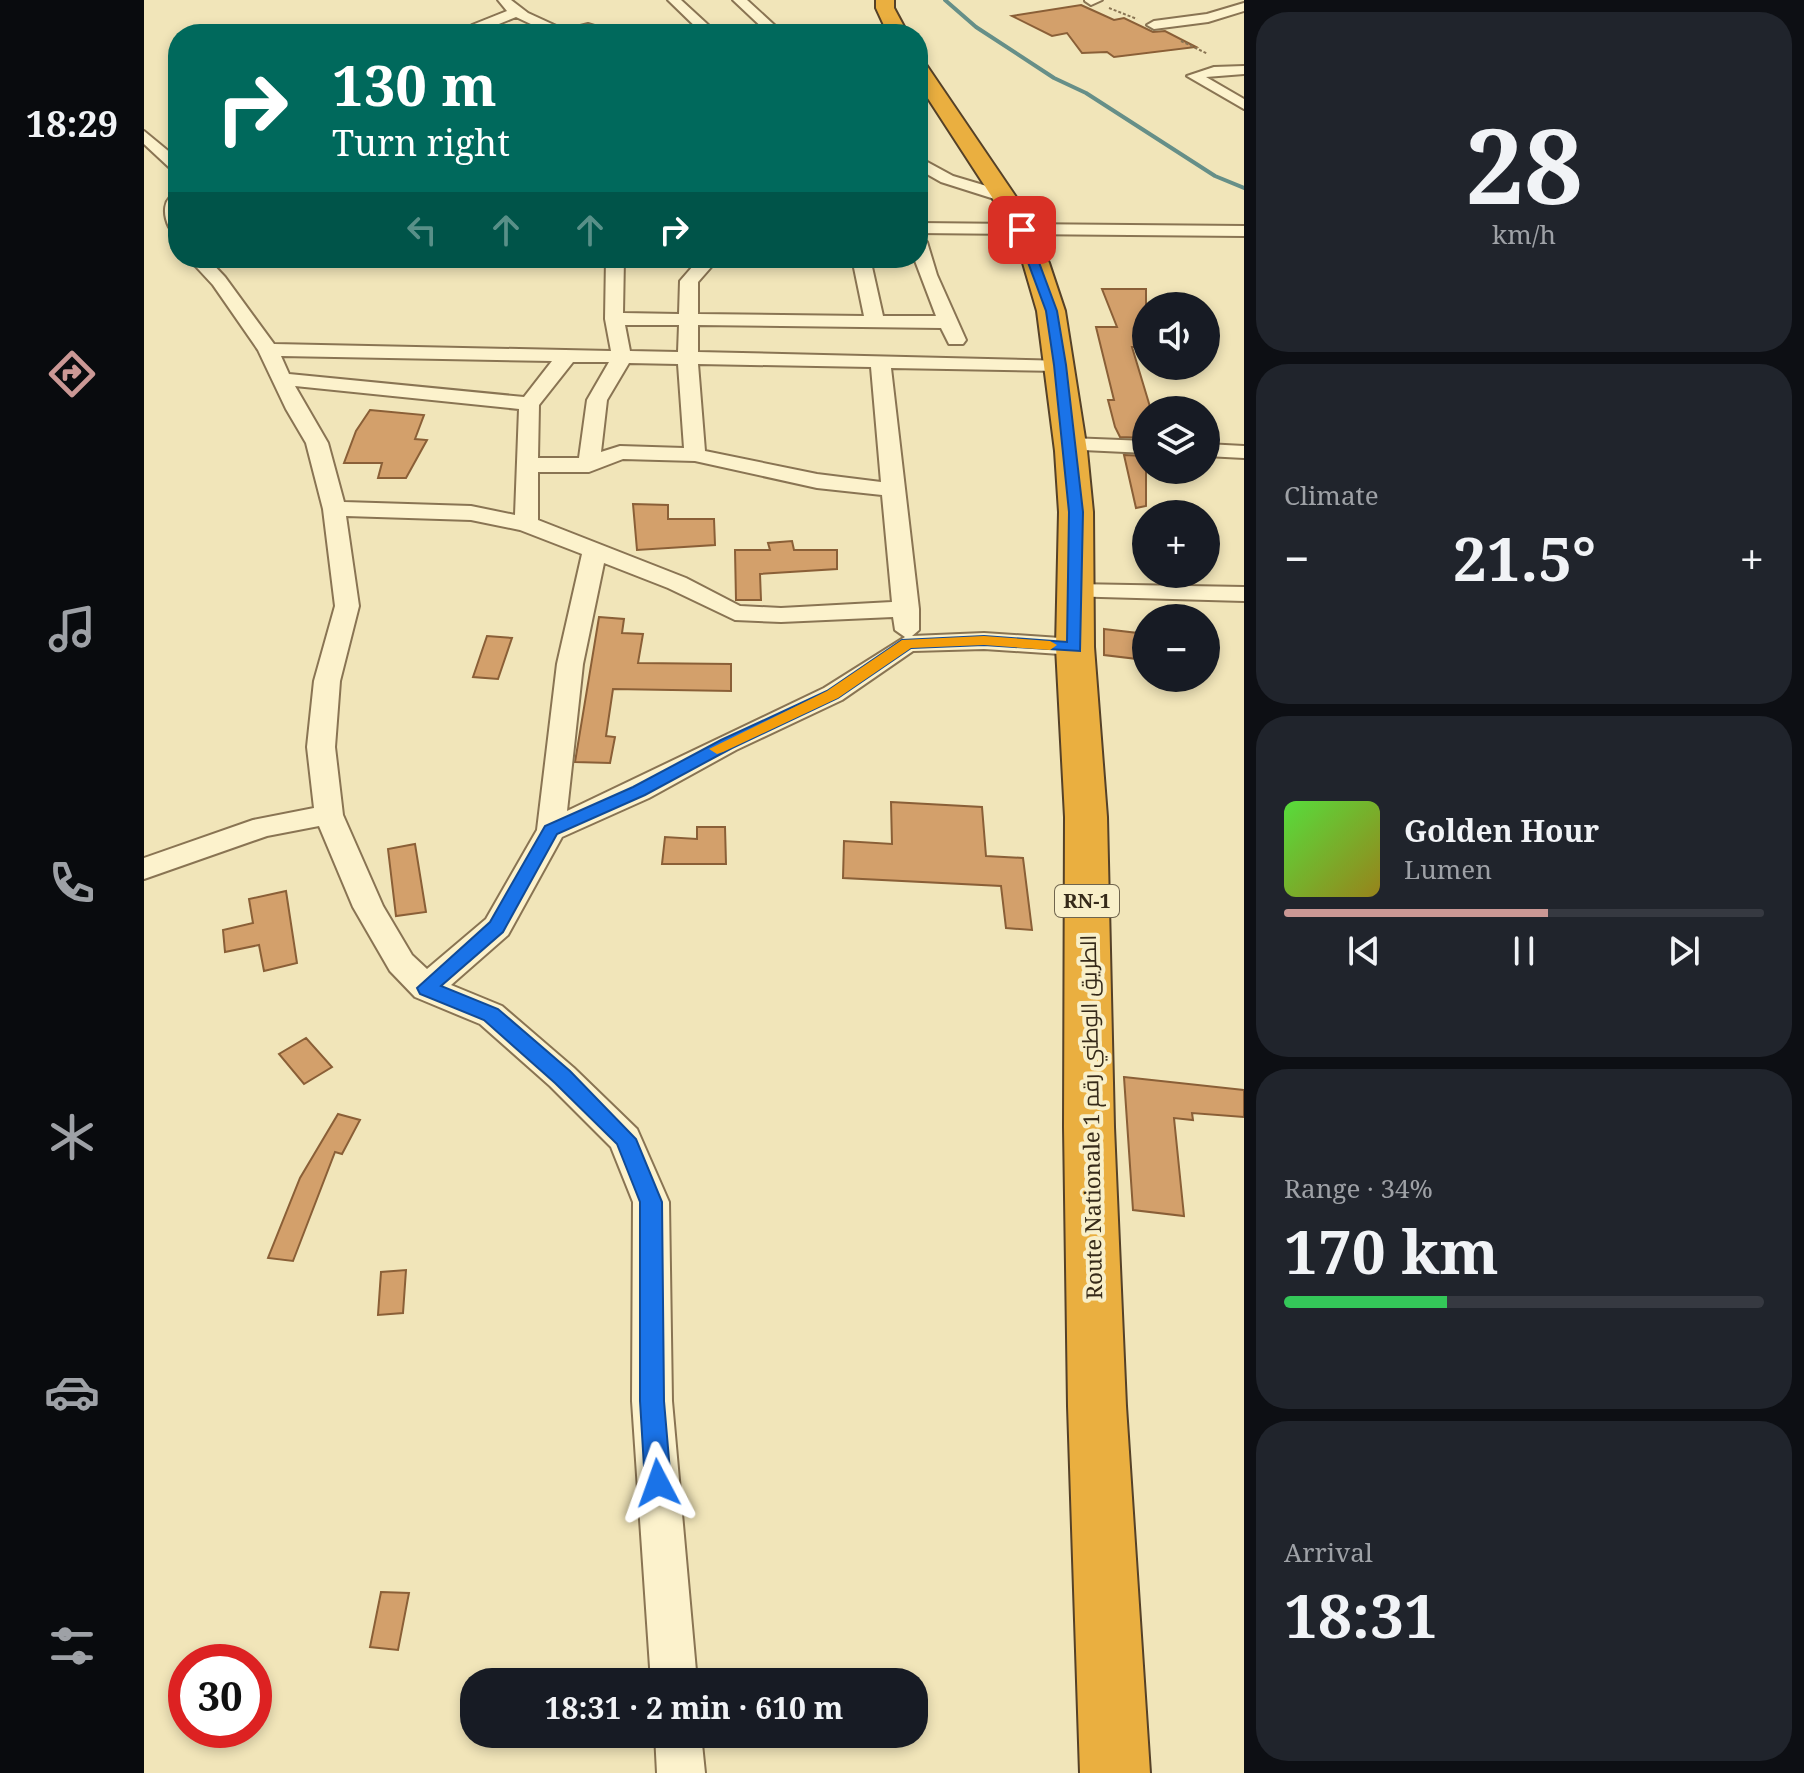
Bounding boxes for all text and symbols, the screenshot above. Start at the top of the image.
text: 130 m [332,46,497,122]
icon: right [200,56,304,160]
text: 28 [1465,93,1583,234]
text: 18:29 [26,99,118,148]
text: Turn right [332,118,510,167]
pin [988,196,1056,264]
icon: left [400,208,444,252]
icon: ahead [484,208,528,252]
icon: ahead [568,208,612,252]
icon: right [652,208,696,252]
icon: arrive [1000,208,1044,252]
text: km/h [1492,216,1556,252]
map controls [1132,292,1220,692]
button: sound [1132,292,1220,380]
icon: directions [44,346,100,402]
button: layers [1132,396,1220,484]
text: Climate [1284,477,1379,513]
button: + [1132,500,1220,588]
text: 21.5° [1453,517,1596,599]
text: − [1284,528,1309,588]
text: + [1739,528,1764,588]
icon: music [44,601,100,657]
button: − [1132,604,1220,692]
text: Golden Hour [1404,810,1599,851]
text: Lumen [1404,851,1492,887]
icon: phone [44,855,100,911]
road number: RN-1 [1055,885,1119,917]
icon: previous [1342,929,1386,973]
icon: pause [1502,929,1546,973]
icon: next [1662,929,1706,973]
street label: Route Nationale الطريق الوطني رقم 1 [1072,934,1111,1300]
icon: climate [44,1109,100,1165]
text: Range · 34% [1284,1170,1433,1206]
text: 170 km [1284,1210,1499,1292]
icon: car [44,1364,100,1420]
position arrow [616,1441,700,1525]
text: Arrival [1284,1534,1373,1570]
text: 18:31 [1284,1574,1438,1656]
icon: filters [44,1618,100,1674]
speed limit sign: 30 [168,1644,272,1748]
text: 18:31 · 2 min · 610 m [545,1687,843,1728]

